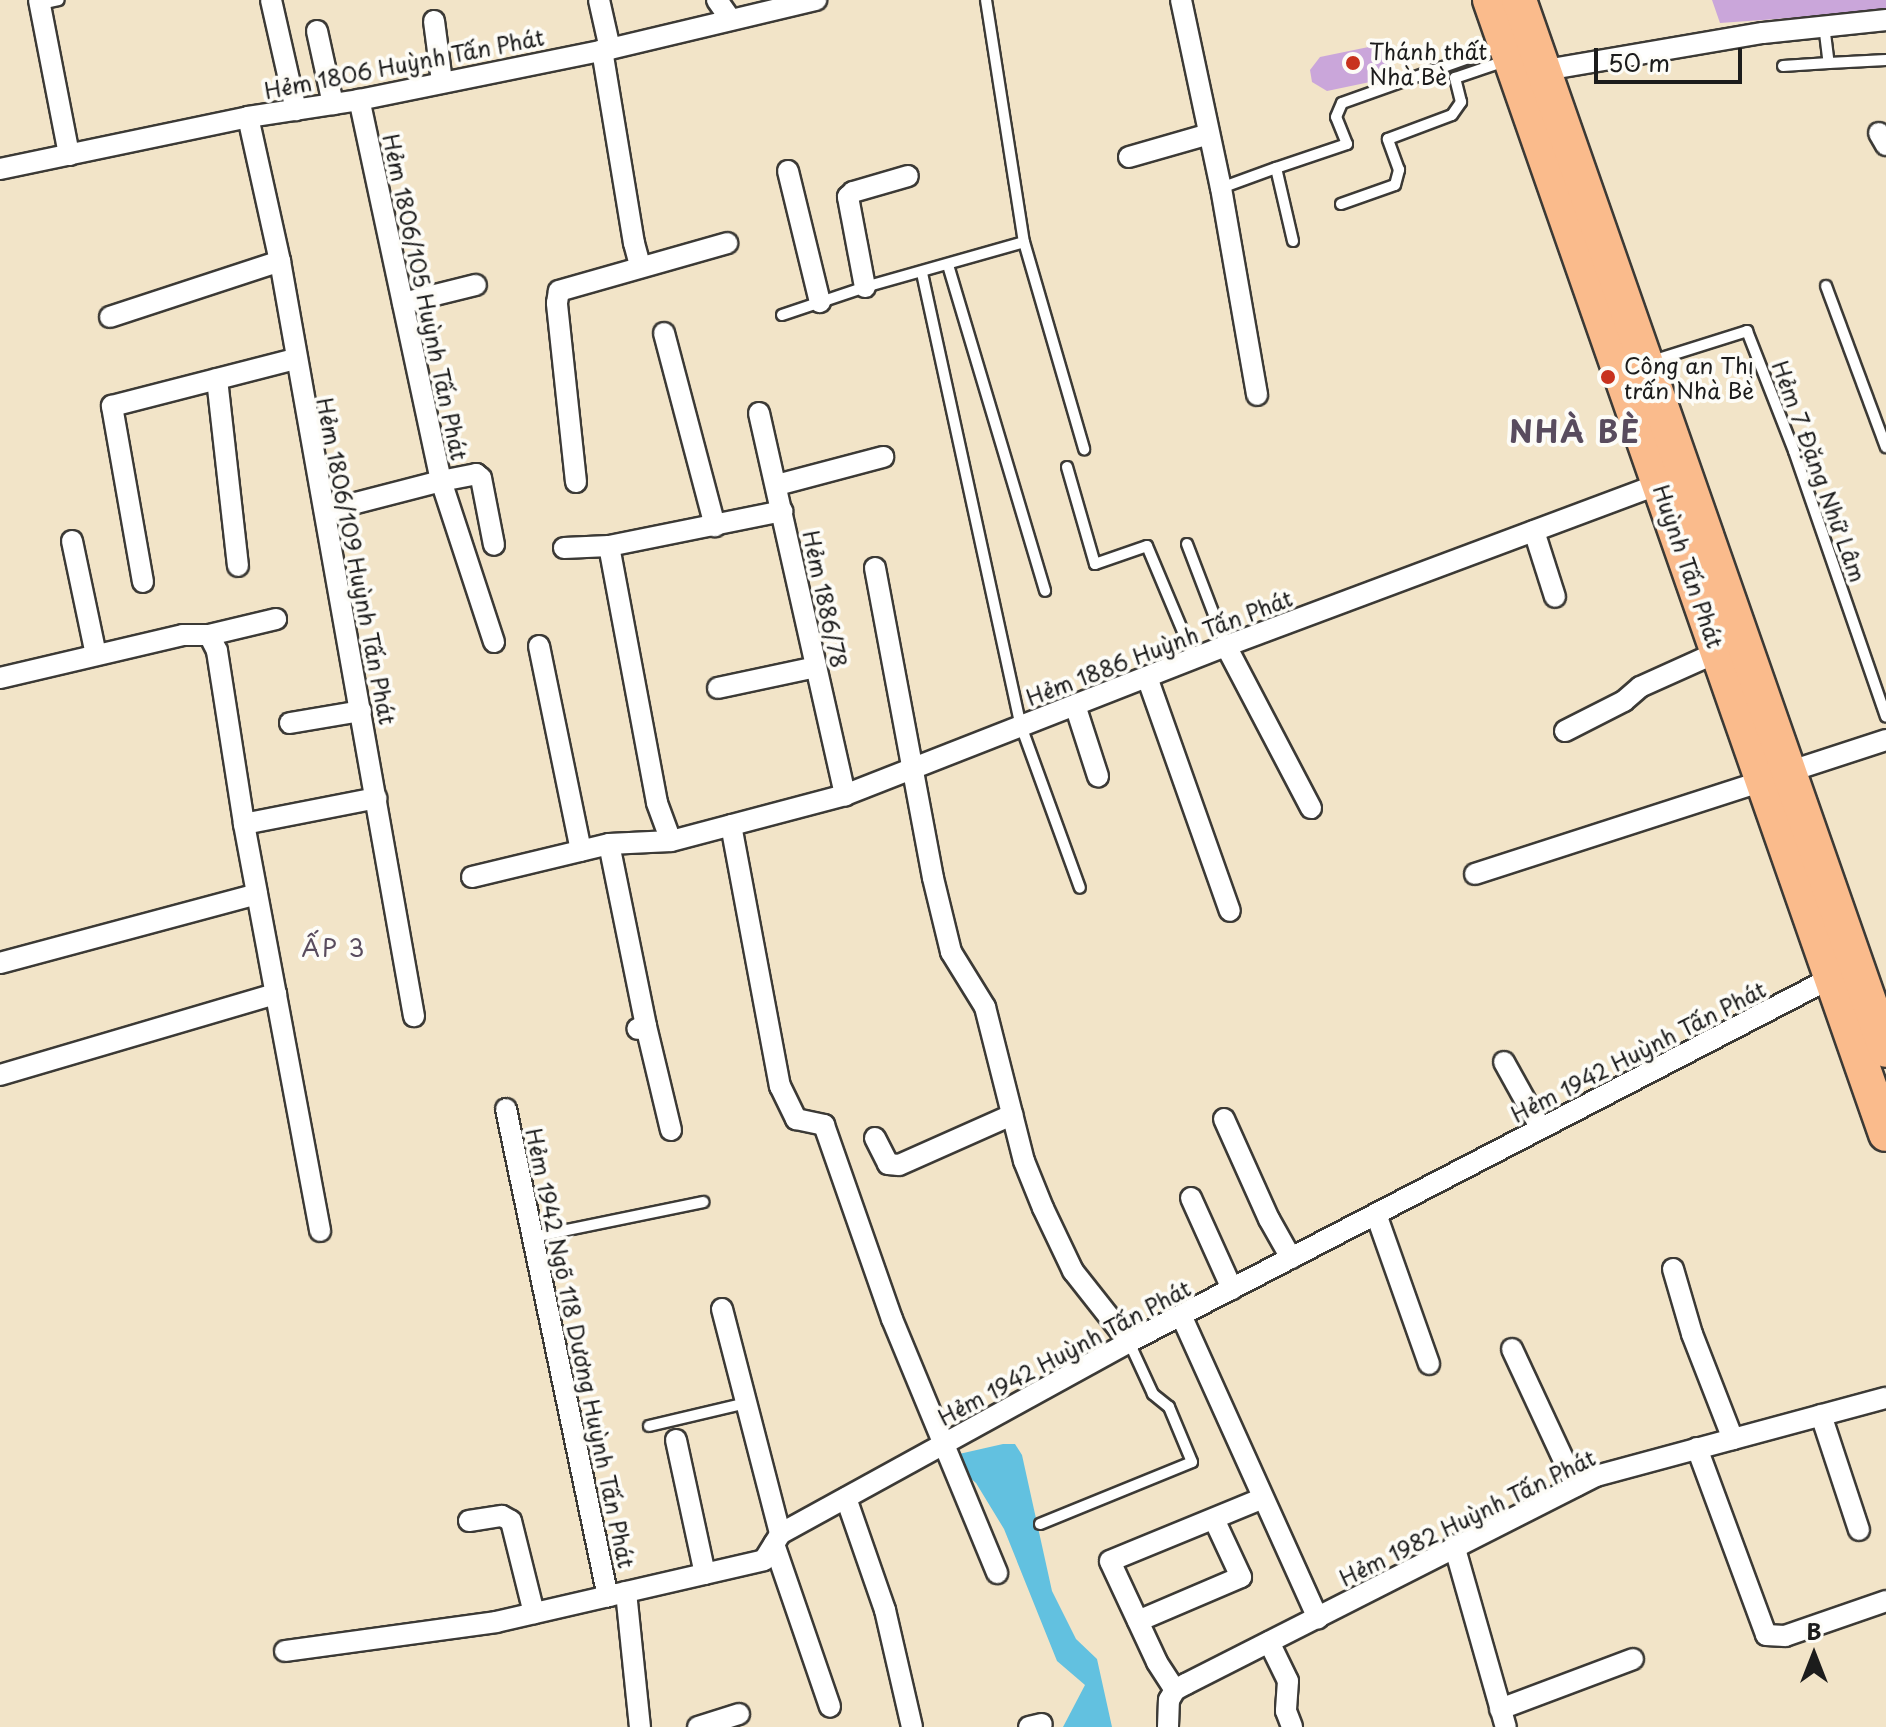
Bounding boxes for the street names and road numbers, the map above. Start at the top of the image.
street label: Hẻm 1806 Huỳnh Tấn Phát [261,23,547,103]
street label: Hẻm 1806/105 Huỳnh Tấn Phát [378,130,474,464]
street label: Hẻm 7 Đặng Nhữ Lâm [1767,355,1873,587]
street label: Hẻm 1806/109 Huỳnh Tấn Phát [312,394,402,728]
street label: Huỳnh Tấn Phát [1649,481,1729,651]
street label: Hẻm 1886/78 [798,527,854,671]
street label: Hẻm 1886 Huỳnh Tấn Phát [1022,584,1296,710]
street label: Hẻm 1942 Huỳnh Tấn Phát [1505,975,1771,1127]
street label: Hẻm 1942 Ngõ 118 Dương Huỳnh Tấn Phát [521,1126,641,1570]
street label: Hẻm 1942 Huỳnh Tấn Phát [932,1274,1196,1430]
street label: Hẻm 1982 Huỳnh Tấn Phát [1335,1443,1599,1591]

